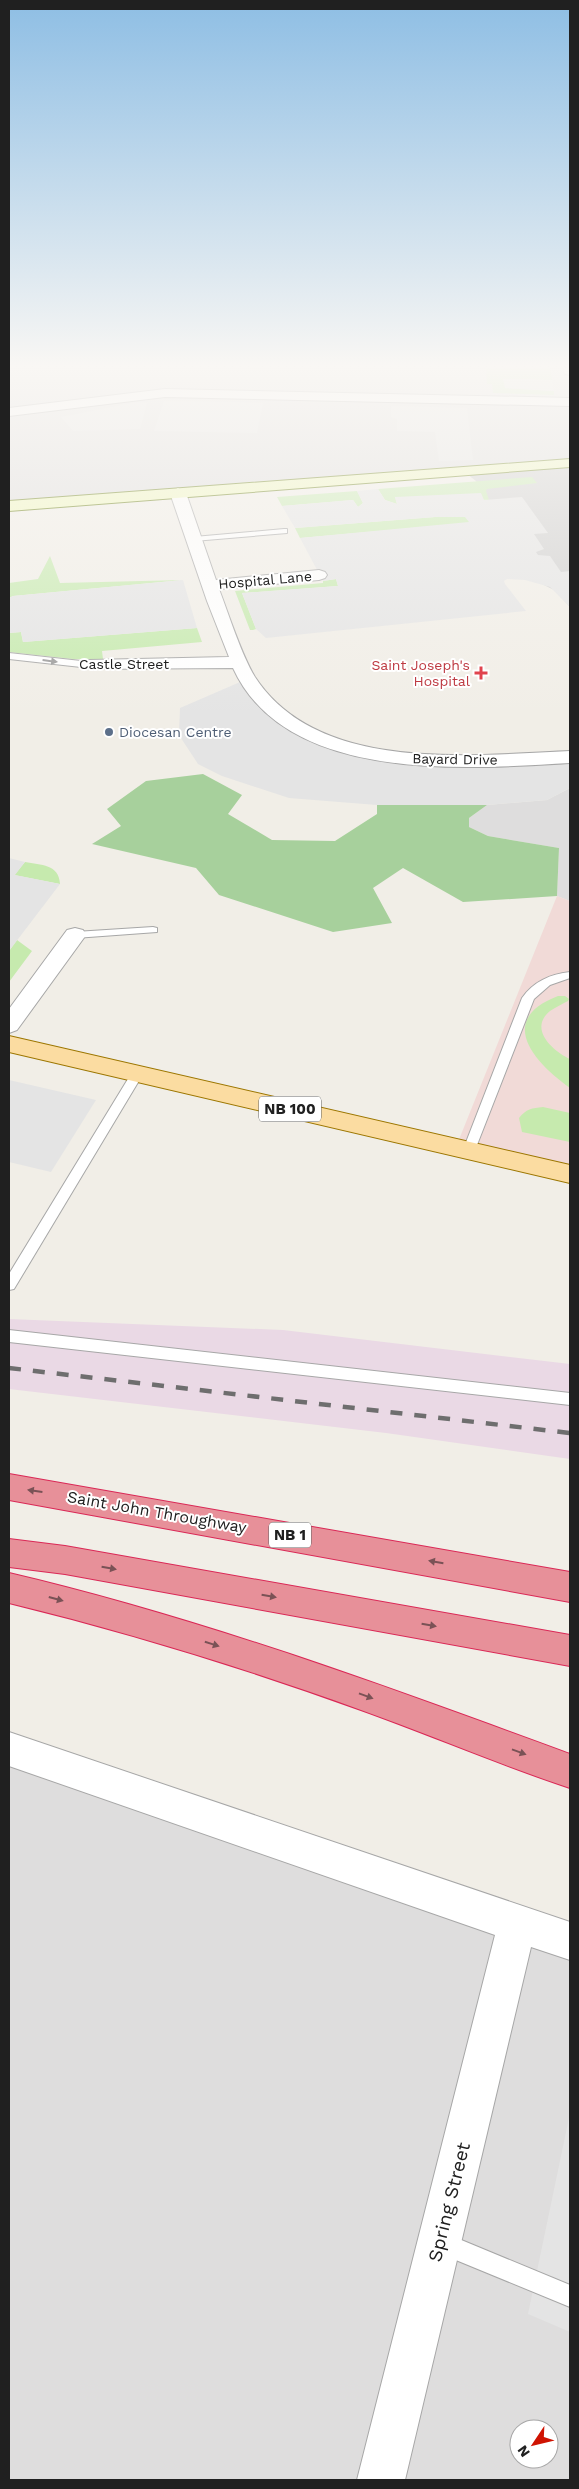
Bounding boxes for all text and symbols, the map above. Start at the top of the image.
street label: Hospital Lane [218,568,312,592]
street label: Castle Street [79,656,169,672]
one-way arrow [42,657,58,665]
place label: Saint Joseph's Hospital [371,657,471,689]
marker: Saint Joseph's Hospital [474,666,488,680]
place label: Diocesan Centre [119,724,232,740]
marker: Diocesan Centre [103,726,115,738]
street label: Bayard Drive [412,750,498,768]
road number: NB 100 [259,1096,321,1122]
one-way arrow [27,1487,43,1495]
street label: Saint John Throughway [66,1487,249,1537]
road number: NB 1 [269,1522,311,1548]
one-way arrow [428,1557,444,1565]
one-way arrow [101,1565,117,1573]
one-way arrow [261,1593,277,1601]
one-way arrow [49,1595,64,1603]
one-way arrow [421,1621,437,1629]
one-way arrow [205,1641,220,1648]
one-way arrow [359,1693,374,1700]
one-way arrow [512,1748,527,1756]
street label: Spring Street [423,2140,475,2264]
north arrow [509,2419,559,2469]
text: N [514,2443,533,2460]

